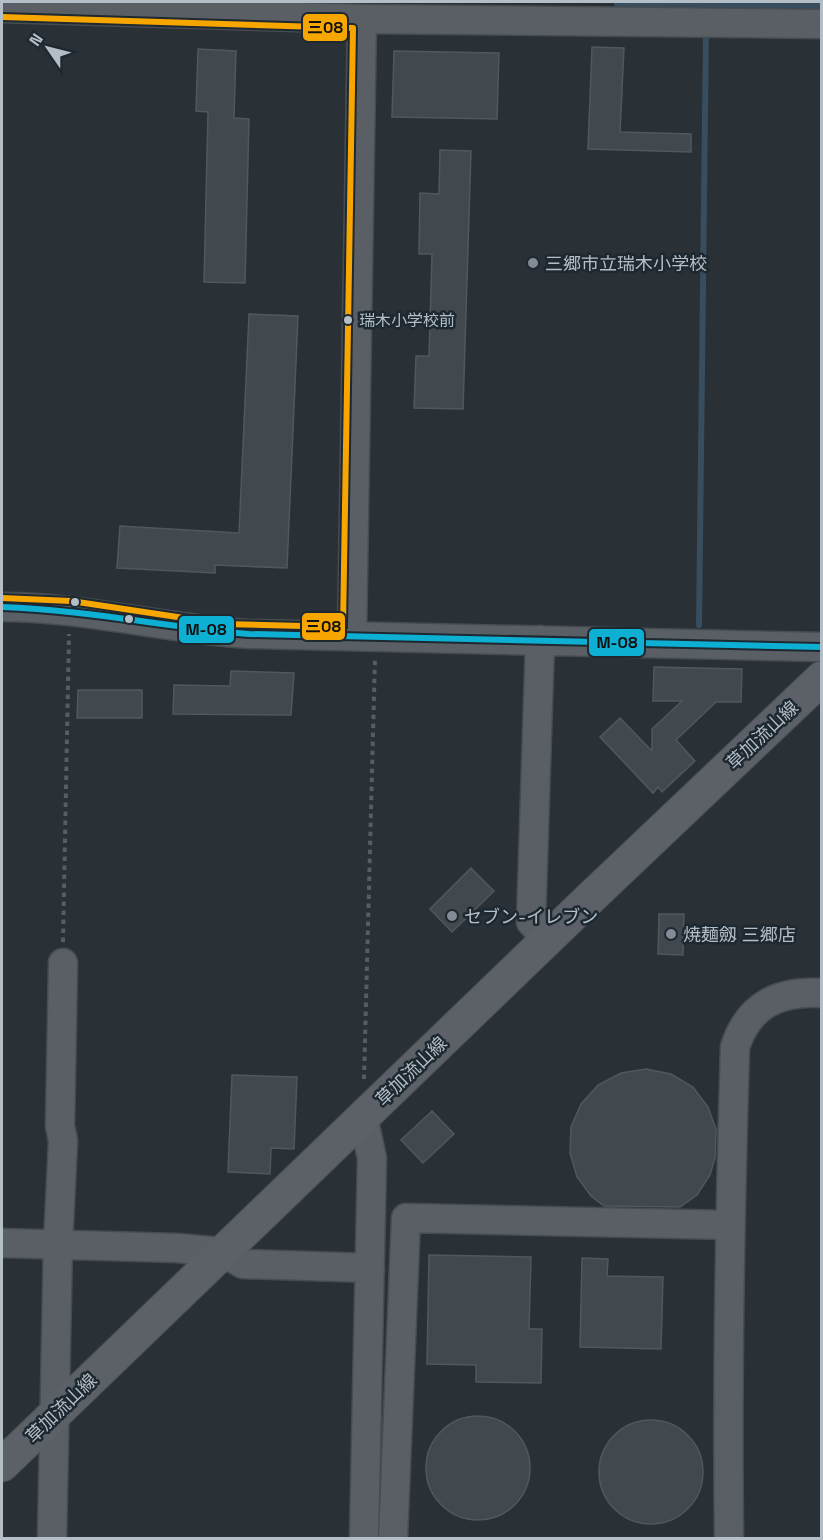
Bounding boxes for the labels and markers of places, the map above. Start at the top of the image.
place label: 三郷市立瑞木小学校 [545,252,707,275]
marker: 三郷市立瑞木小学校 [526,256,540,270]
place label: 瑞木小学校前 [359,310,455,331]
marker: 瑞木小学校前 [342,314,354,326]
unlabelled marker [69,596,81,608]
unlabelled marker [123,613,135,625]
place label: セブン-イレブン [464,905,598,928]
marker: セブン-イレブン [445,909,459,923]
place label: 焼麺劔 三郷店 [683,923,796,946]
marker: 焼麺劔 三郷店 [664,927,678,941]

